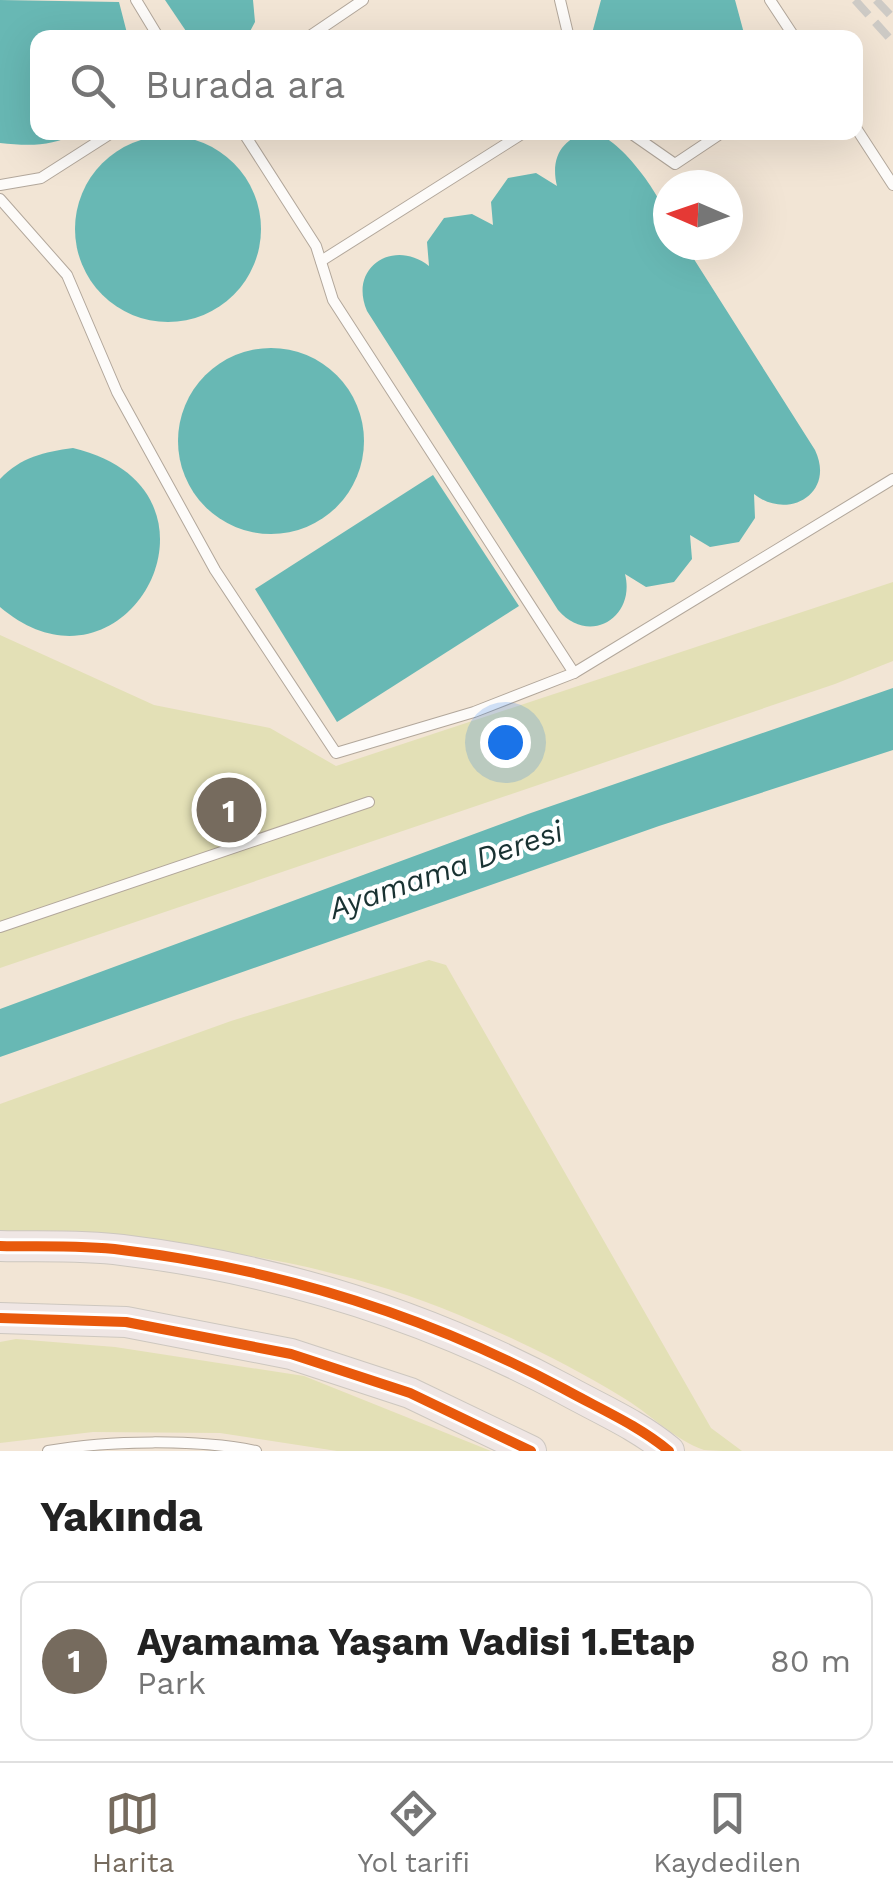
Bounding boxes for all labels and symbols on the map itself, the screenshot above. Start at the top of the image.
north arrow [653,170,743,260]
your location [480,717,531,768]
pin: 1 [196,772,262,848]
water label: Ayamama Deresi [323,813,568,927]

